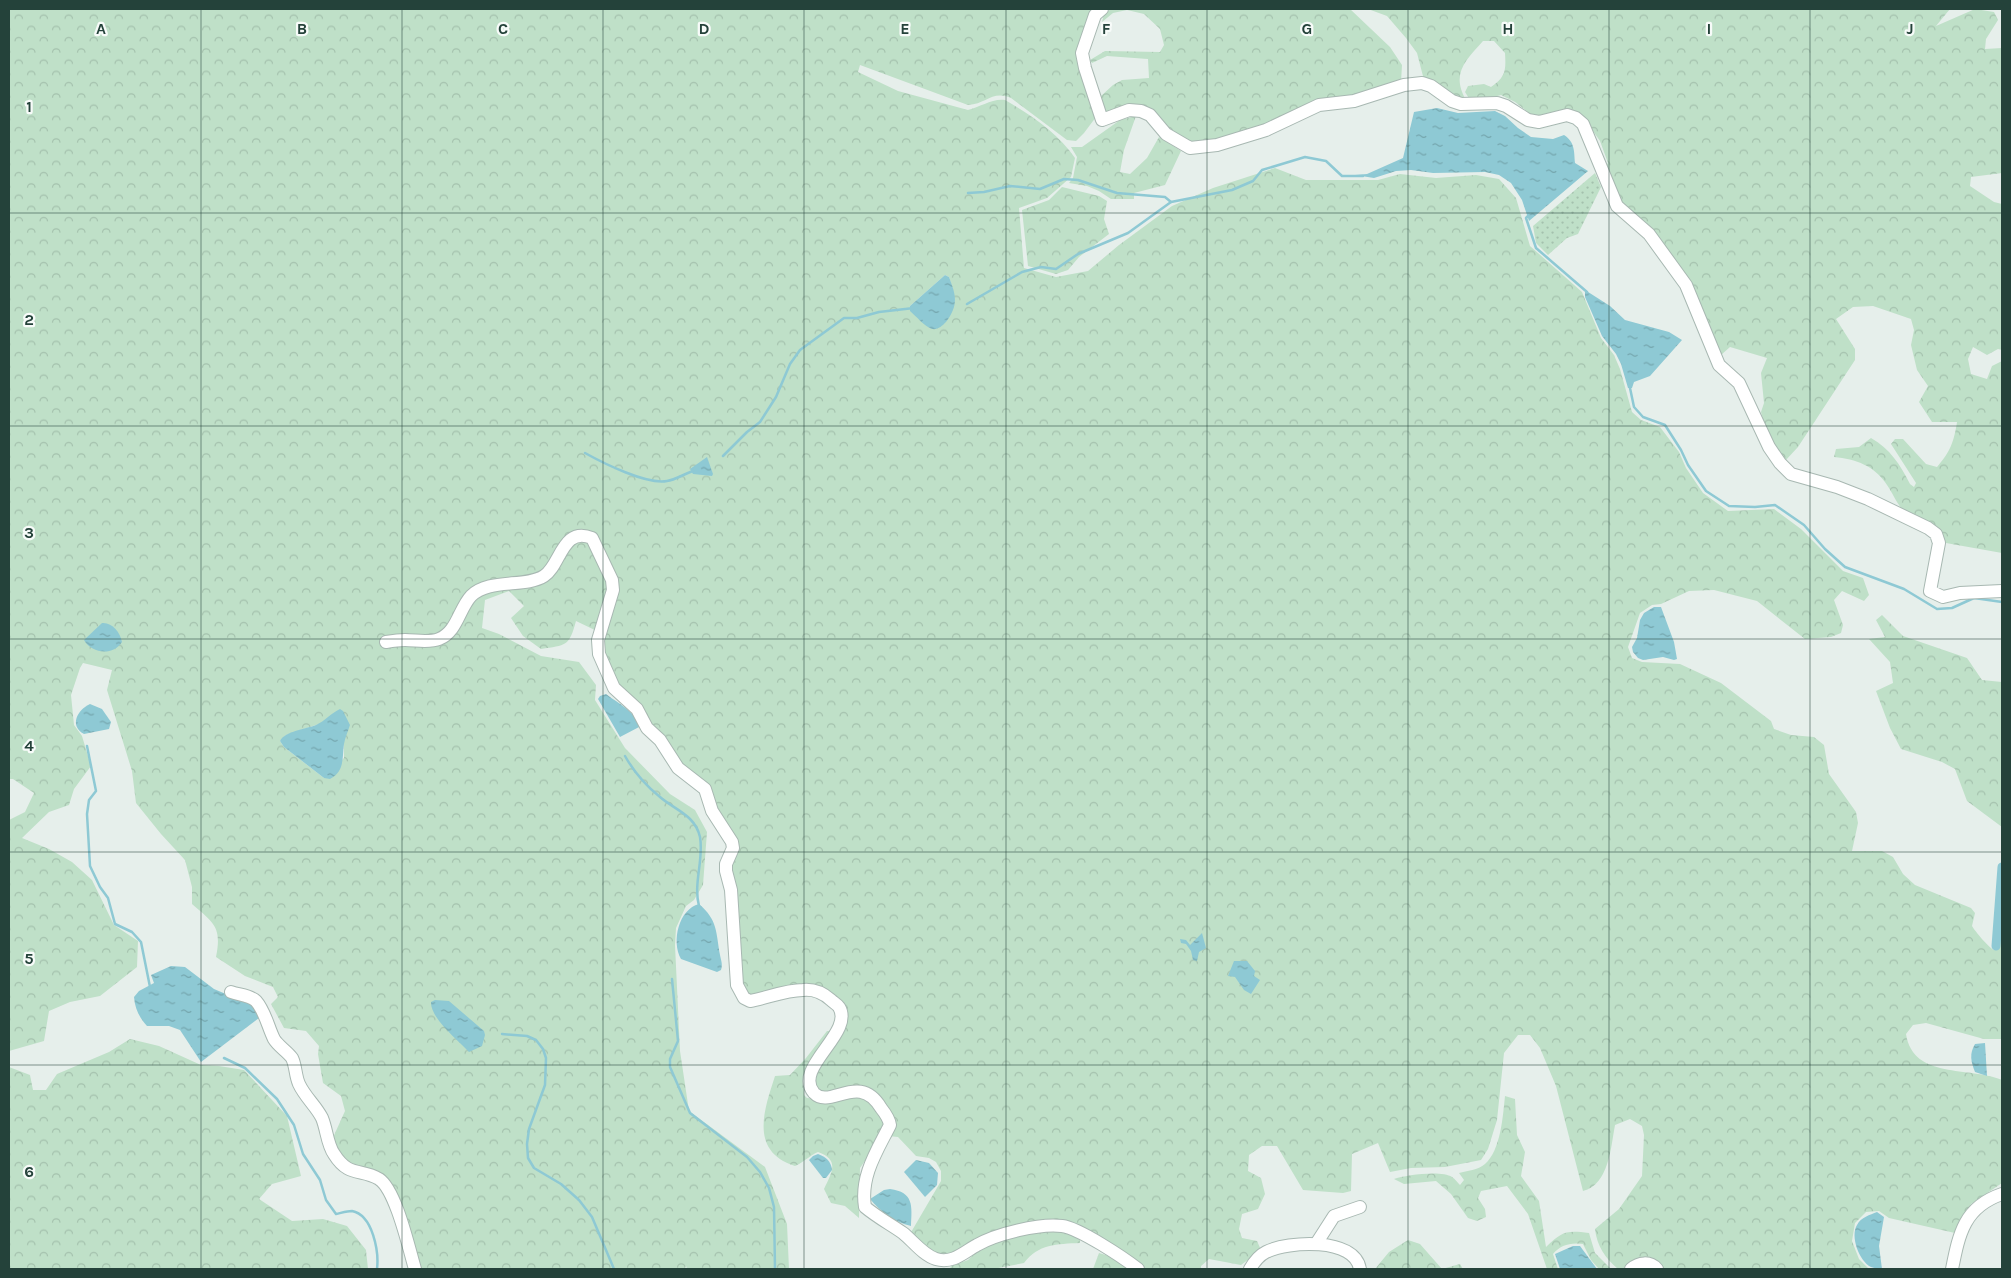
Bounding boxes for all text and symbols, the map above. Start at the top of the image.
text: A [96,19,106,38]
text: B [297,19,307,38]
text: C [498,19,508,38]
text: D [699,19,710,38]
text: E [900,19,910,38]
text: F [1102,19,1111,38]
text: G [1302,19,1312,38]
text: H [1502,19,1514,38]
text: I [1707,19,1711,38]
text: J [1906,19,1914,38]
text: 1 [26,97,32,116]
text: 2 [24,310,34,329]
text: 3 [24,523,34,542]
text: 4 [24,736,34,755]
text: 5 [24,949,34,968]
text: 6 [24,1162,34,1181]

